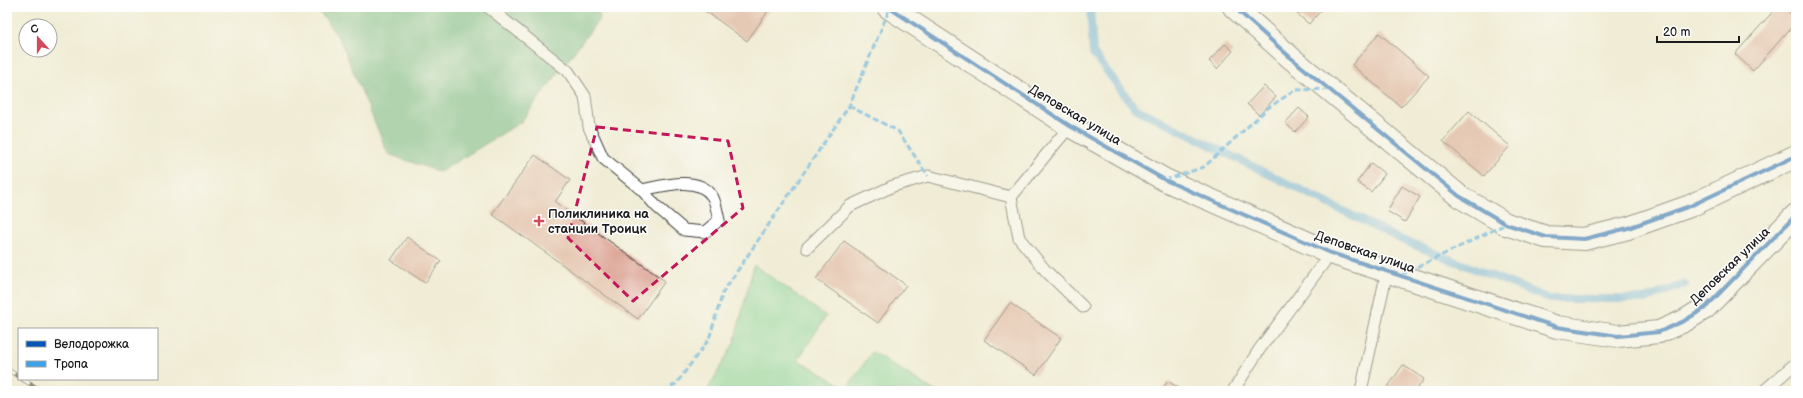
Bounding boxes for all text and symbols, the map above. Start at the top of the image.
north arrow [18,18,58,58]
scale bar [1657,18,1739,44]
text: С [29,22,41,37]
text: 20 m [1663,25,1690,40]
street label: Деповская улица [1026,81,1124,149]
place label: Поликлиника на станции Троицк [548,206,649,237]
marker: Поликлиника на станции Троицк [533,215,545,227]
street label: Деповская улица [1687,224,1774,308]
street label: Деповская улица [1313,227,1418,277]
legend [18,328,158,380]
text: Велодорожка [54,337,129,352]
text: Тропа [54,357,88,372]

